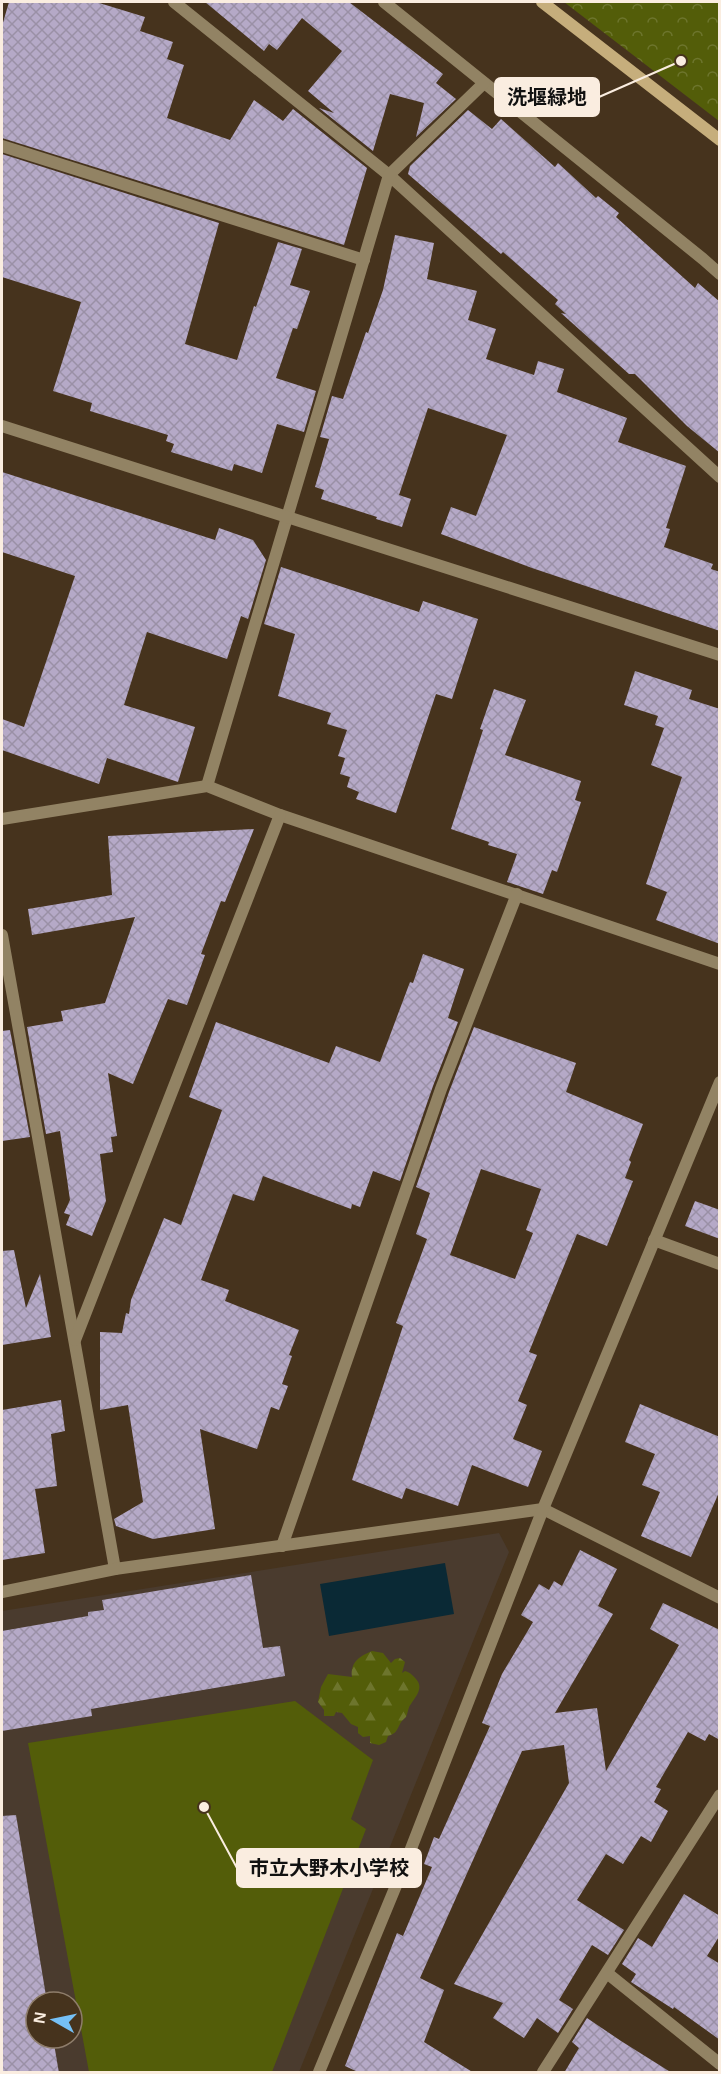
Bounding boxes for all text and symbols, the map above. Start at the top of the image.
callout: 洗堰緑地 [495,78,599,116]
text: 洗堰緑地 [507,86,587,108]
callout: 市立大野木小学校 [237,1849,421,1887]
text: 市立大野木小学校 [249,1857,409,1879]
north arrow [24,1990,84,2050]
text: N [30,2011,49,2025]

